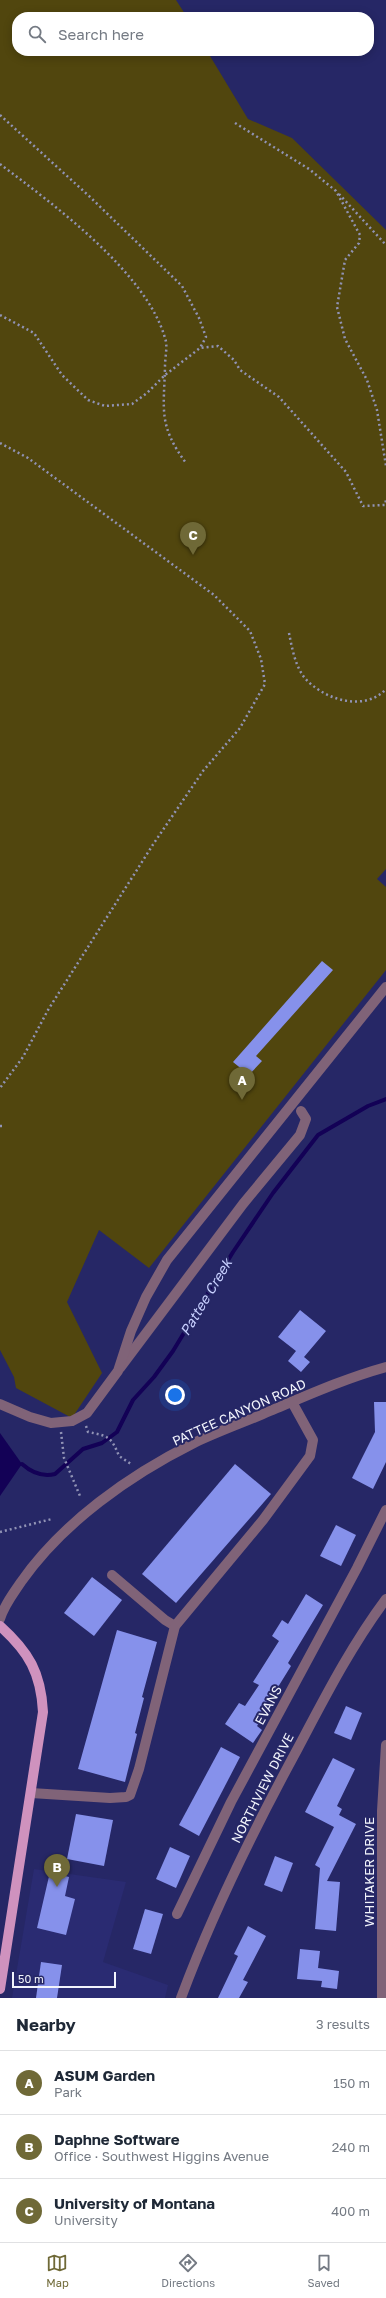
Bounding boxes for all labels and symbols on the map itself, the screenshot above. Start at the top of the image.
pin: C [180,522,206,555]
pin: A [229,1067,255,1100]
water label: Pattee Creek [176,1253,236,1338]
street label: PATTEE CANYON ROAD [170,1375,308,1449]
your location [165,1385,185,1405]
street label: EVANS [251,1682,285,1728]
street label: NORTHVIEW DRIVE [227,1730,297,1846]
street label: WHITAKER DRIVE [361,1817,377,1927]
pin: B [44,1854,70,1887]
scale bar [12,1970,116,1989]

